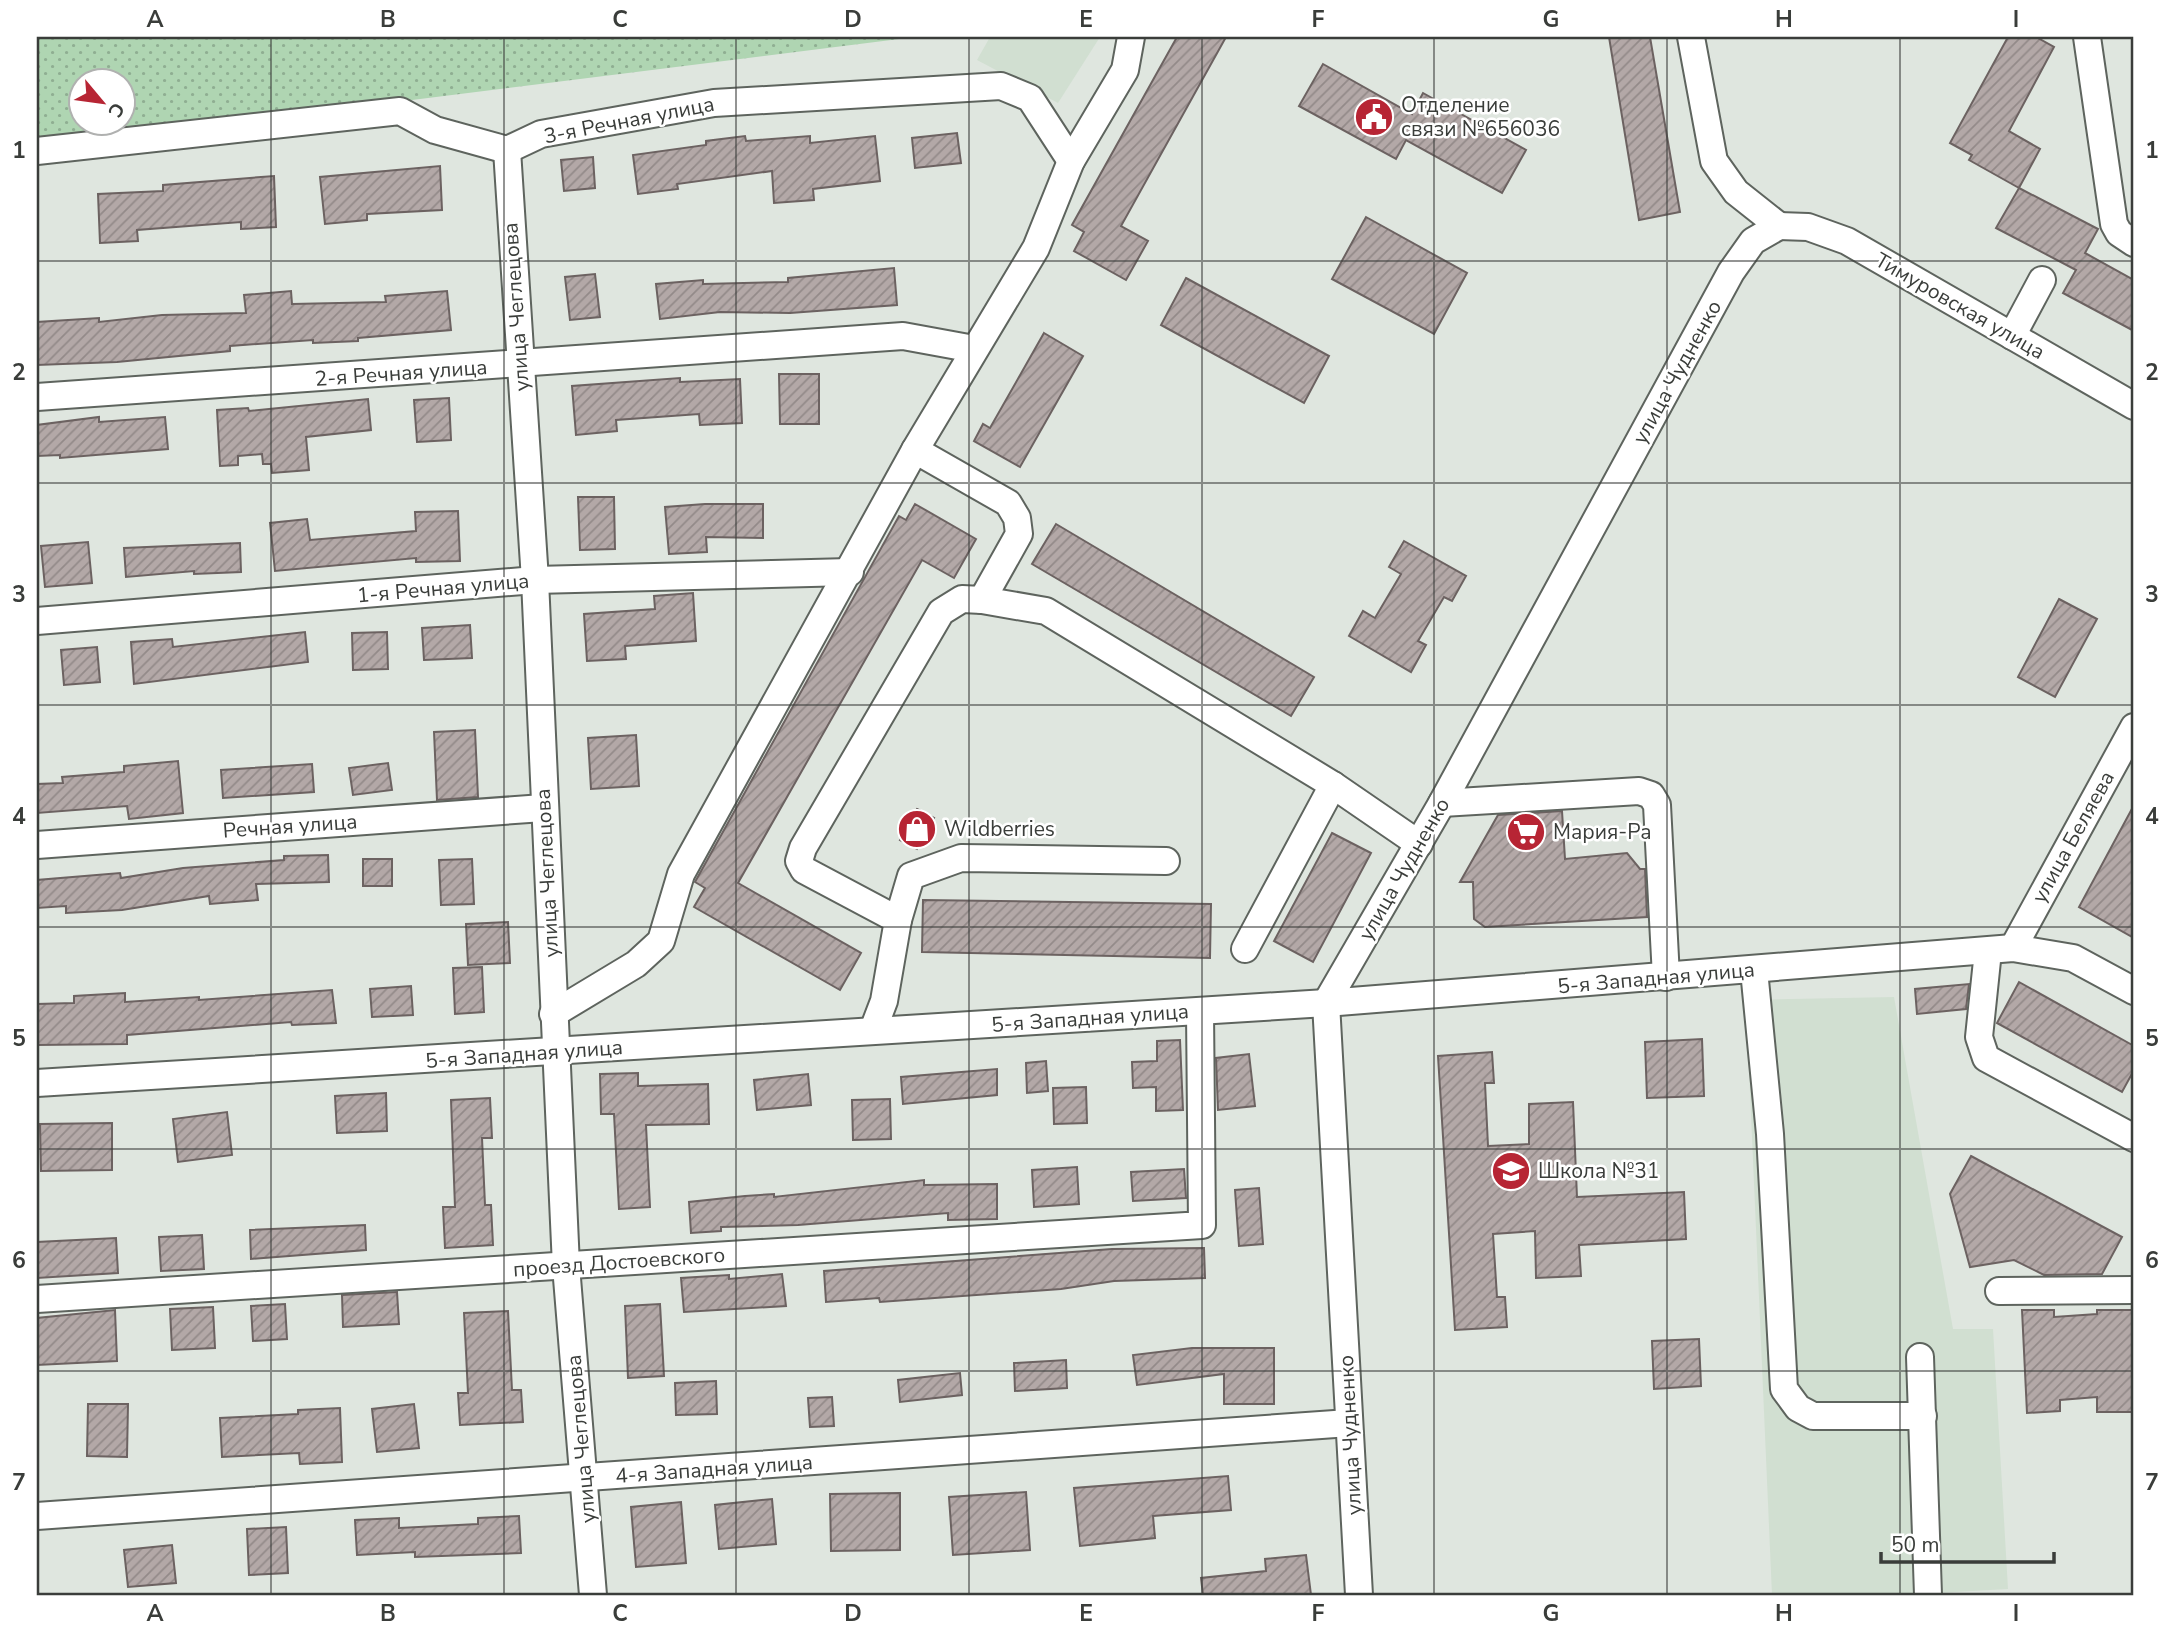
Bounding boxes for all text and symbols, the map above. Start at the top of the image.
text: A [146,4,164,35]
text: B [380,4,396,35]
text: C [612,4,628,35]
text: D [844,4,862,35]
text: E [1079,4,1093,35]
text: F [1312,4,1325,35]
text: G [1543,4,1559,35]
text: H [1775,4,1793,35]
text: I [2013,4,2019,35]
north arrow [66,66,136,136]
street label: 3-я Речная улица [541,90,717,150]
place label: Отделение связи №656036 [1401,91,1560,143]
public building icon: Отделение связи №656036 [1353,96,1395,138]
text: С [101,98,130,122]
text: 1 [12,135,26,166]
text: 1 [2145,135,2159,166]
street label: улица Чеглецова [496,222,536,392]
street label: Тимуровская улица [1870,246,2050,366]
street label: улица Чудненко [1626,295,1728,449]
street label: 2-я Речная улица [314,353,488,393]
text: 2 [12,357,26,388]
text: 2 [2145,357,2159,388]
street label: 1-я Речная улица [356,567,530,609]
text: 3 [12,579,26,610]
text: 3 [2145,579,2159,610]
street label: улица Беляева [2025,766,2121,908]
street label: улица Чеглецова [529,788,565,958]
street label: улица Чудненко [1352,793,1456,945]
text: 4 [12,801,26,832]
text: 4 [2145,801,2159,832]
street label: Речная улица [222,807,358,845]
shop icon: Wildberries [896,808,938,850]
supermarket icon: Мария-Ра [1505,811,1547,853]
place label: Wildberries [944,815,1055,843]
place label: Мария-Ра [1553,818,1652,846]
street label: 5-я Западная улица [1556,955,1756,1001]
street label: 5-я Западная улица [990,997,1190,1039]
text: 5 [12,1023,26,1054]
text: 5 [2145,1023,2159,1054]
street label: 5-я Западная улица [424,1033,624,1075]
school or university icon: Школа №31 [1490,1150,1532,1192]
place label: Школа №31 [1538,1157,1659,1185]
street label: проезд Достоевского [512,1241,726,1283]
text: 6 [12,1245,26,1276]
text: 6 [2145,1245,2159,1276]
street label: улица Чеглецова [560,1354,602,1524]
street label: улица Чудненко [1332,1354,1368,1516]
street label: 4-я Западная улица [614,1448,814,1490]
text: 7 [12,1467,26,1498]
text: 7 [2145,1467,2159,1498]
scale bar [1881,1520,2054,1564]
text: 50 m [1891,1531,1940,1559]
text: A [146,1598,164,1629]
text: B [380,1598,396,1629]
text: C [612,1598,628,1629]
text: D [844,1598,862,1629]
text: E [1079,1598,1093,1629]
text: F [1312,1598,1325,1629]
text: G [1543,1598,1559,1629]
text: H [1775,1598,1793,1629]
text: I [2013,1598,2019,1629]

